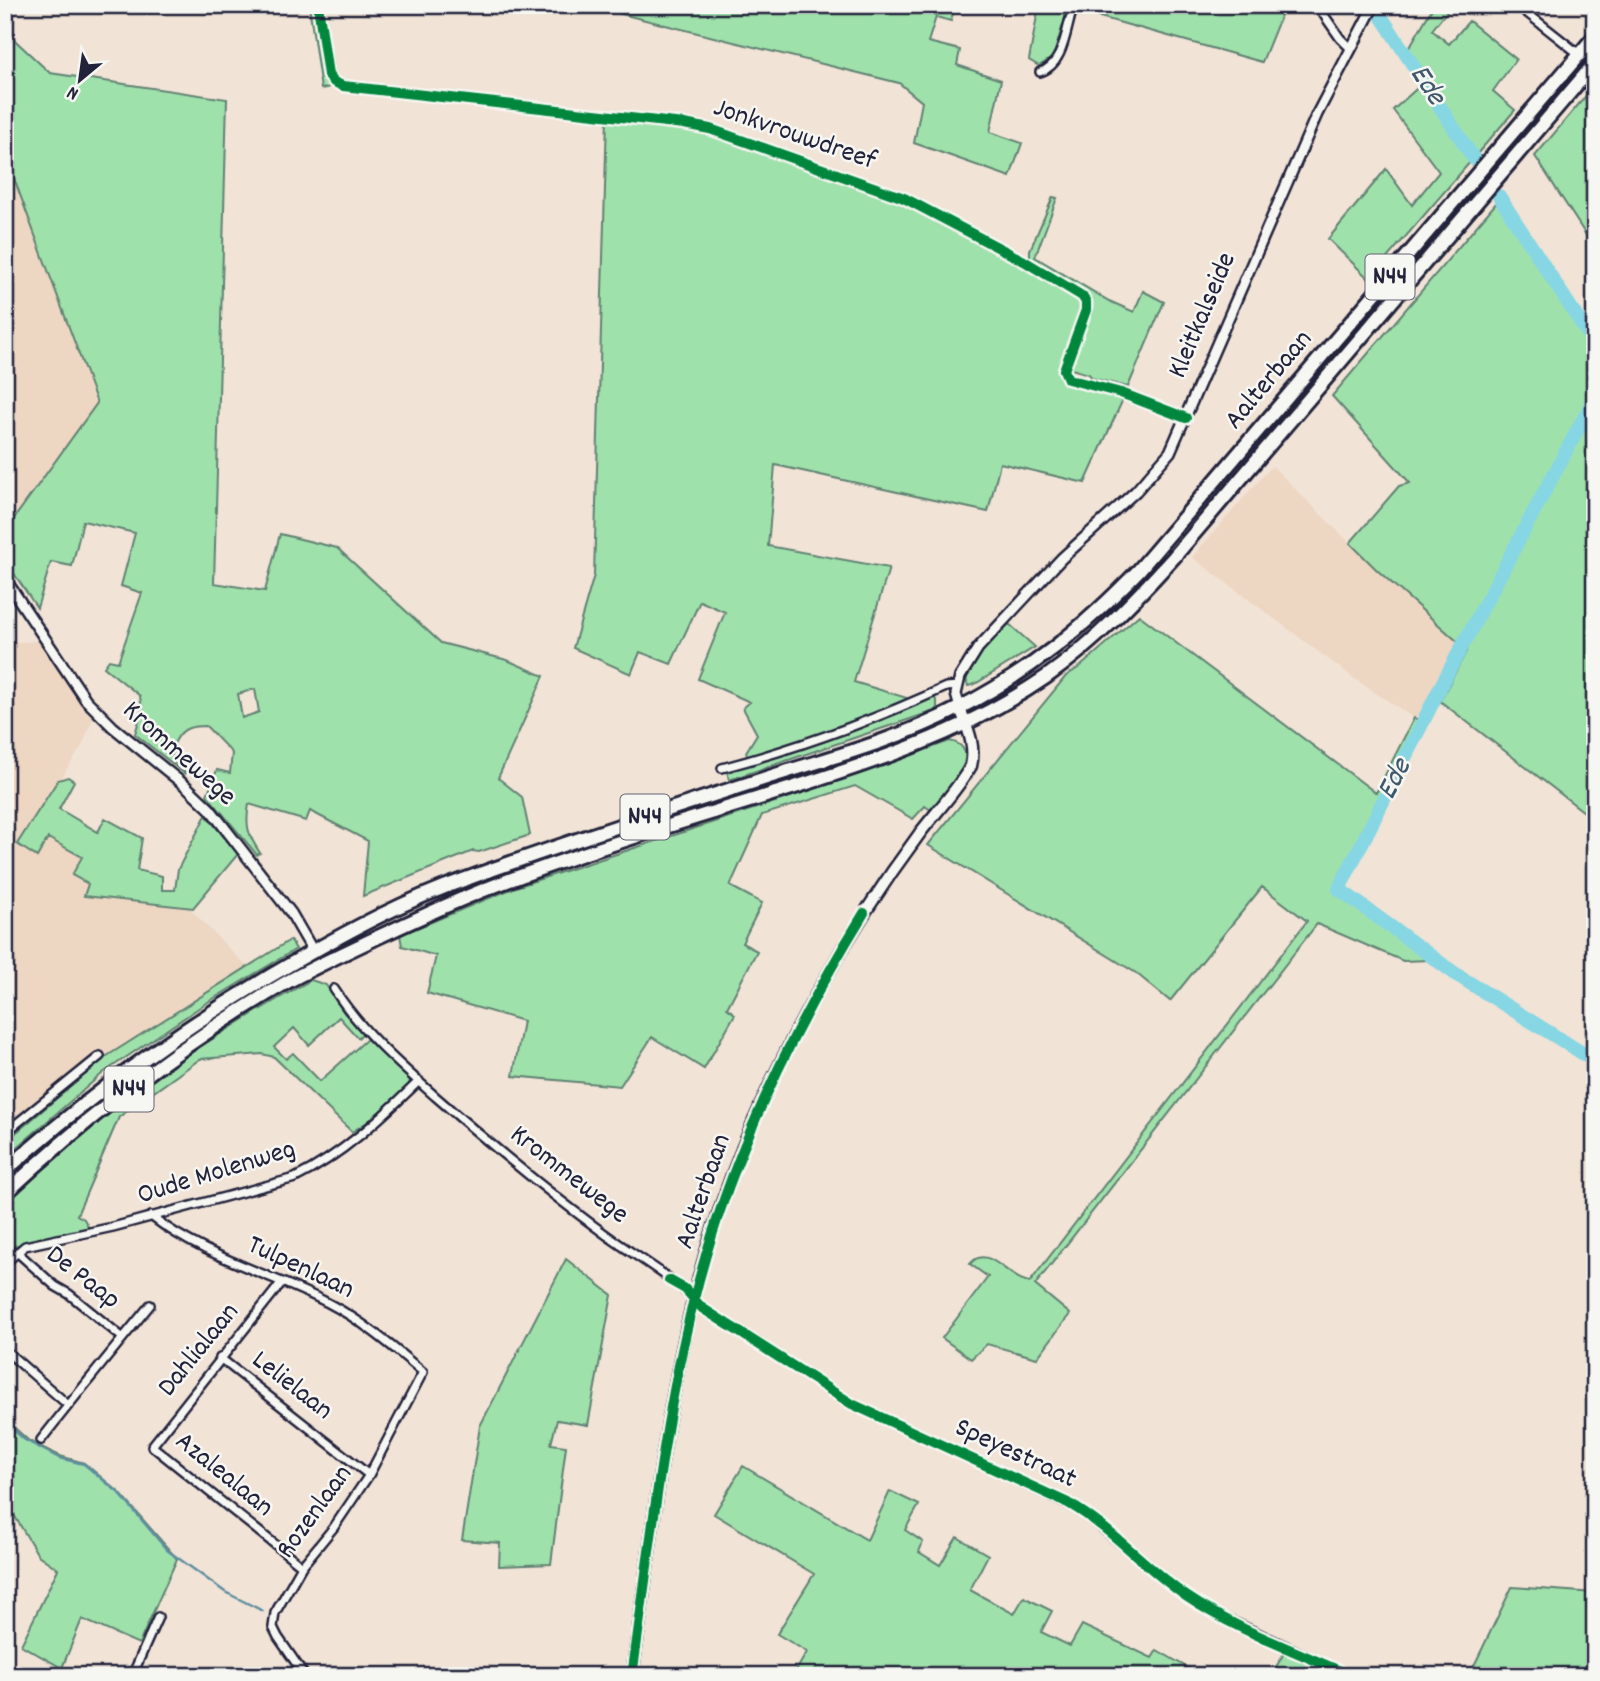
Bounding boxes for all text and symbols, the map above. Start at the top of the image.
north arrow [46,46,116,116]
water label: Ede [1397,57,1456,116]
text: N [63,78,84,106]
street label: Jonkvrouwdreef [707,89,882,183]
street label: Kleitkalseide [1160,247,1248,385]
road number: N44 [1366,254,1414,300]
street label: Aalterbaan [1216,322,1324,440]
street label: Krommewege [112,693,244,817]
water label: Ede [1368,750,1425,808]
road number: N44 [620,794,670,839]
road number: N44 [104,1066,154,1112]
street label: Krommewege [500,1117,636,1235]
street label: Aalterbaan [667,1129,743,1255]
street label: Oude Molenweg [133,1131,301,1217]
street label: Tulpenlaan [240,1227,360,1311]
street label: De Paap [36,1237,128,1321]
street label: Dahlialaan [149,1295,251,1407]
street label: Lelielaan [242,1342,340,1432]
street label: Speyestraat [947,1409,1083,1501]
street label: Azalealaan [165,1424,281,1528]
street label: Rozenlaan [268,1458,364,1568]

